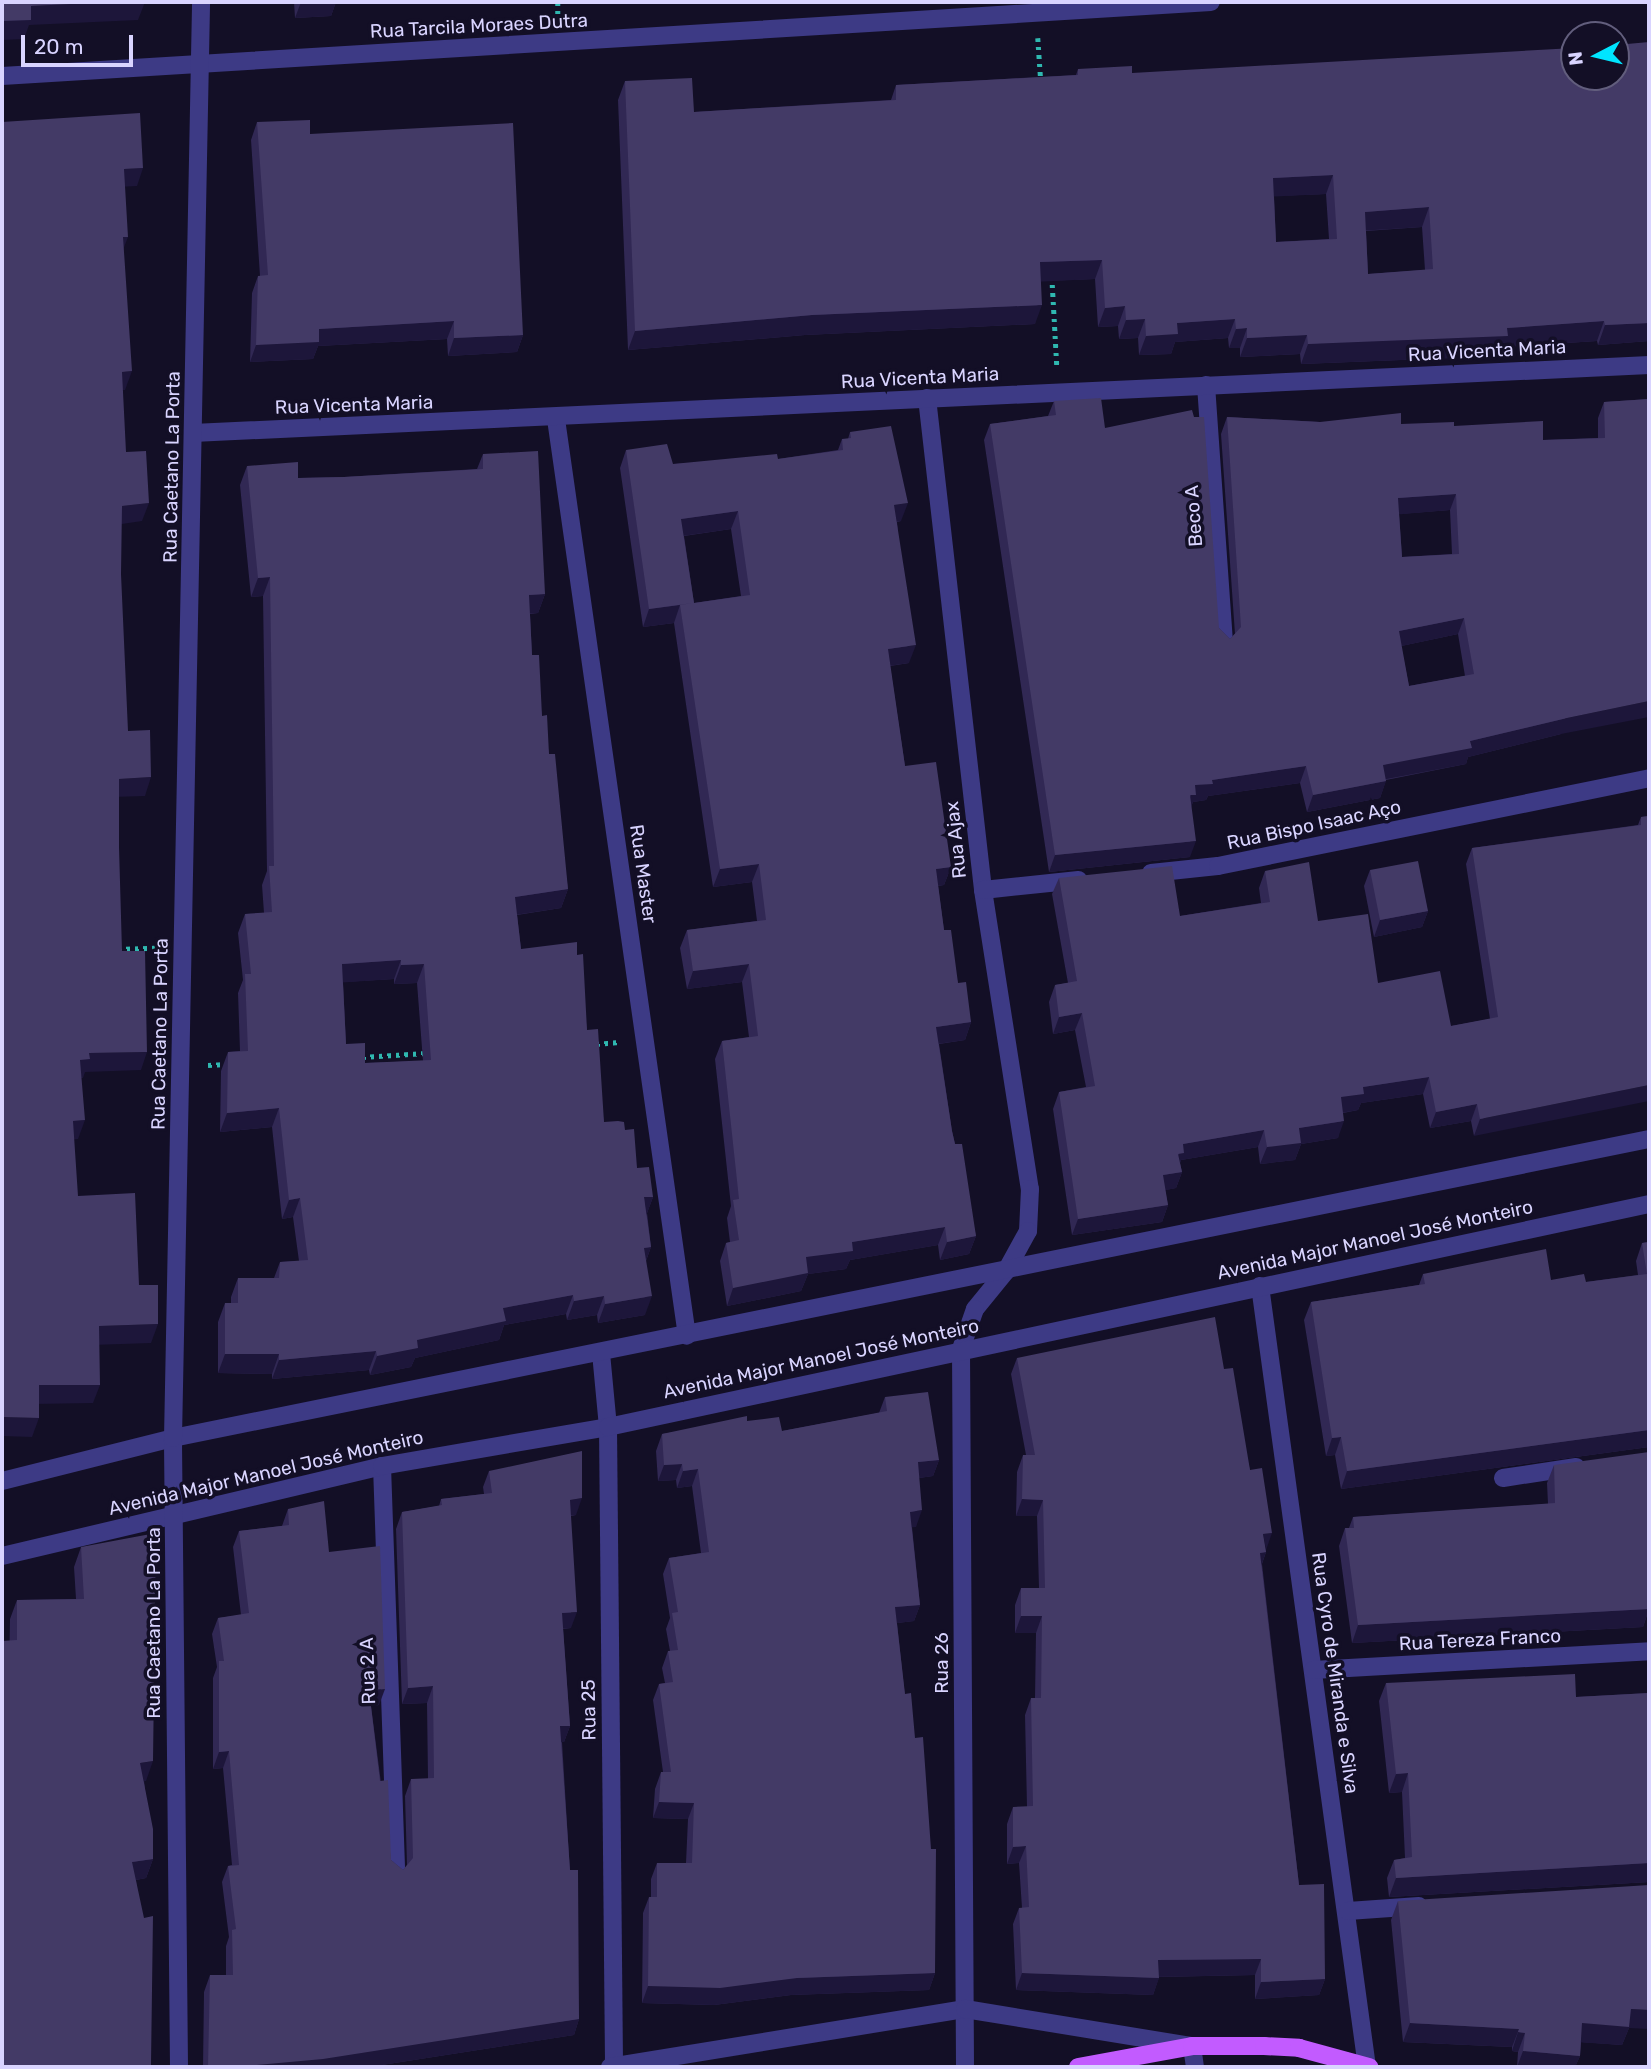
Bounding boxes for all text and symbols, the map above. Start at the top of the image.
street label: Rua Tarcila Moraes Dutra [369,9,589,43]
scale bar [24,21,136,65]
north arrow [1560,21,1630,91]
text: 20 m [34,34,83,59]
text: N [1563,50,1588,67]
street label: Rua Vicenta Maria [1407,335,1567,367]
street label: Rua Vicenta Maria [840,362,1000,394]
street label: Rua Caetano La Porta [159,371,185,563]
street label: Rua Vicenta Maria [274,391,434,419]
street label: Beco A [1180,484,1208,548]
street label: Rua Bispo Isaac Aço [1225,795,1403,855]
street label: Rua Ajax [941,800,971,880]
street label: Rua Master [625,823,661,925]
street label: Rua Caetano La Porta [147,938,173,1130]
street label: Avenida Major Manoel José Monteiro [1215,1195,1535,1285]
street label: Avenida Major Manoel José Monteiro [661,1314,981,1404]
street label: Avenida Major Manoel José Monteiro [106,1426,426,1520]
street label: Rua Caetano La Porta [143,1527,165,1719]
street label: Rua Cyro de Miranda e Silva [1307,1551,1363,1795]
street label: Rua Tereza Franco [1398,1624,1562,1656]
street label: Rua 26 [931,1632,953,1694]
street label: Rua 2 A [355,1637,381,1705]
street label: Rua 25 [577,1679,601,1741]

